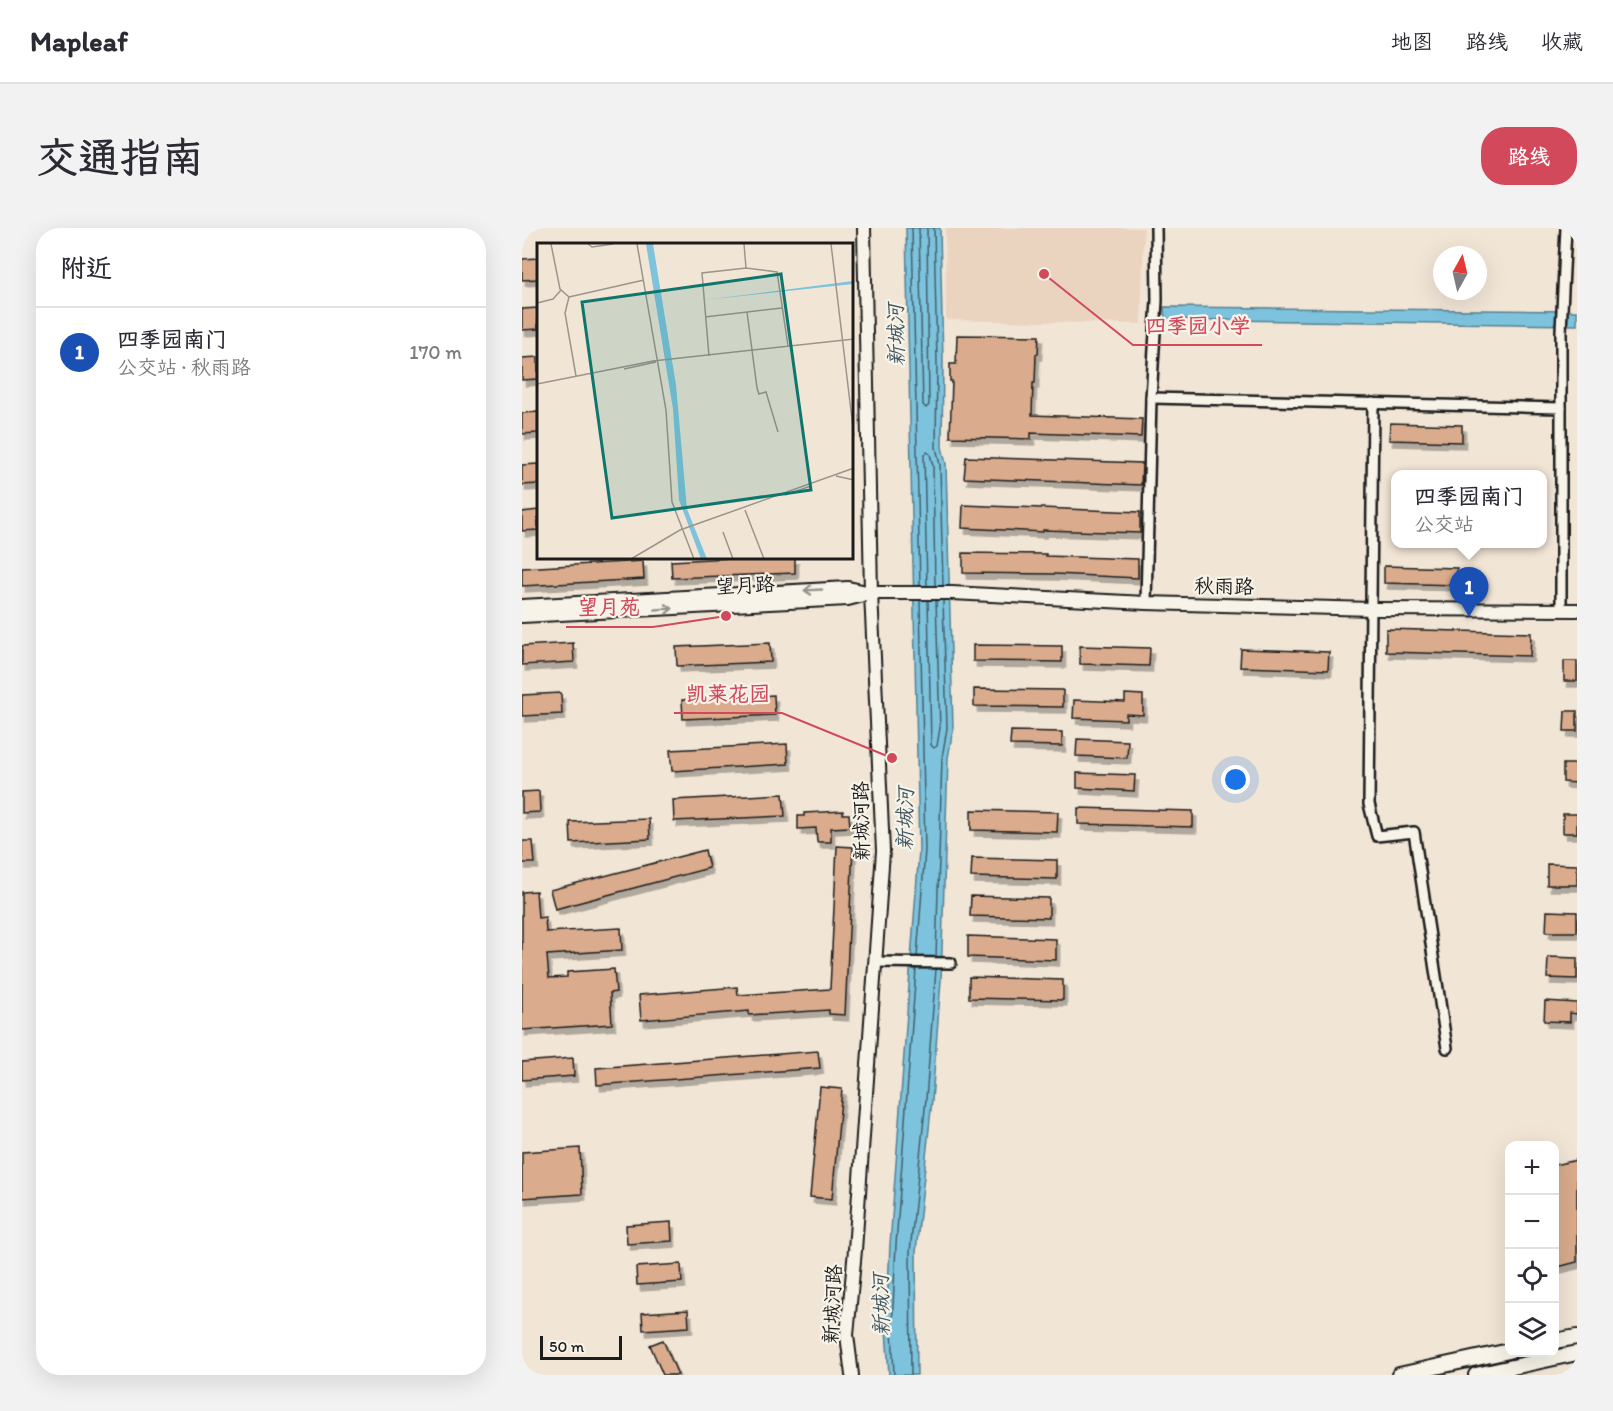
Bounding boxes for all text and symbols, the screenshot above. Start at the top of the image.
text: Mapleaf [30,24,128,58]
text: 地图 [1391,29,1433,54]
text: 路线 [1466,29,1508,54]
text: 收藏 [1541,29,1583,54]
button: 路线 [1481,127,1577,185]
text: 交通指南 [36,132,204,183]
inset map [537,243,854,560]
north arrow [1433,246,1487,300]
text: 附近 [60,252,112,284]
water label: 新城河 [882,300,909,367]
callout: 四季园小学 [1133,306,1262,345]
text: 四季园小学 [1146,313,1251,338]
text: 四季园南门 [117,326,227,353]
text: 1 [75,340,84,364]
text: 170 m [409,340,462,364]
text: 公交站 · 秋雨路 [117,355,251,379]
popup [1391,470,1547,548]
text: 四季园南门 [1414,483,1524,510]
text: 公交站 [1414,512,1474,536]
pin: 1 [1450,568,1488,617]
street label: 望月路 [714,571,777,599]
street label: 秋雨路 [1194,573,1255,599]
one-way arrow [804,584,824,595]
callout: 望月苑 [566,588,653,627]
text: 望月苑 [578,594,641,619]
one-way arrow [654,603,674,614]
callout: 凯莱花园 [674,674,782,713]
text: 凯莱花园 [686,681,770,706]
your location [1221,765,1250,794]
street label: 新城河路 [848,780,874,861]
water label: 新城河 [891,784,918,851]
map controls [1505,1141,1559,1357]
button: + [1505,1141,1559,1195]
button: − [1505,1195,1559,1249]
button: locate [1505,1249,1559,1303]
street label: 新城河路 [818,1262,846,1345]
water label: 新城河 [867,1270,894,1337]
button: layers [1505,1303,1559,1357]
scale bar [540,1333,622,1360]
text: 50 m [549,1337,584,1356]

